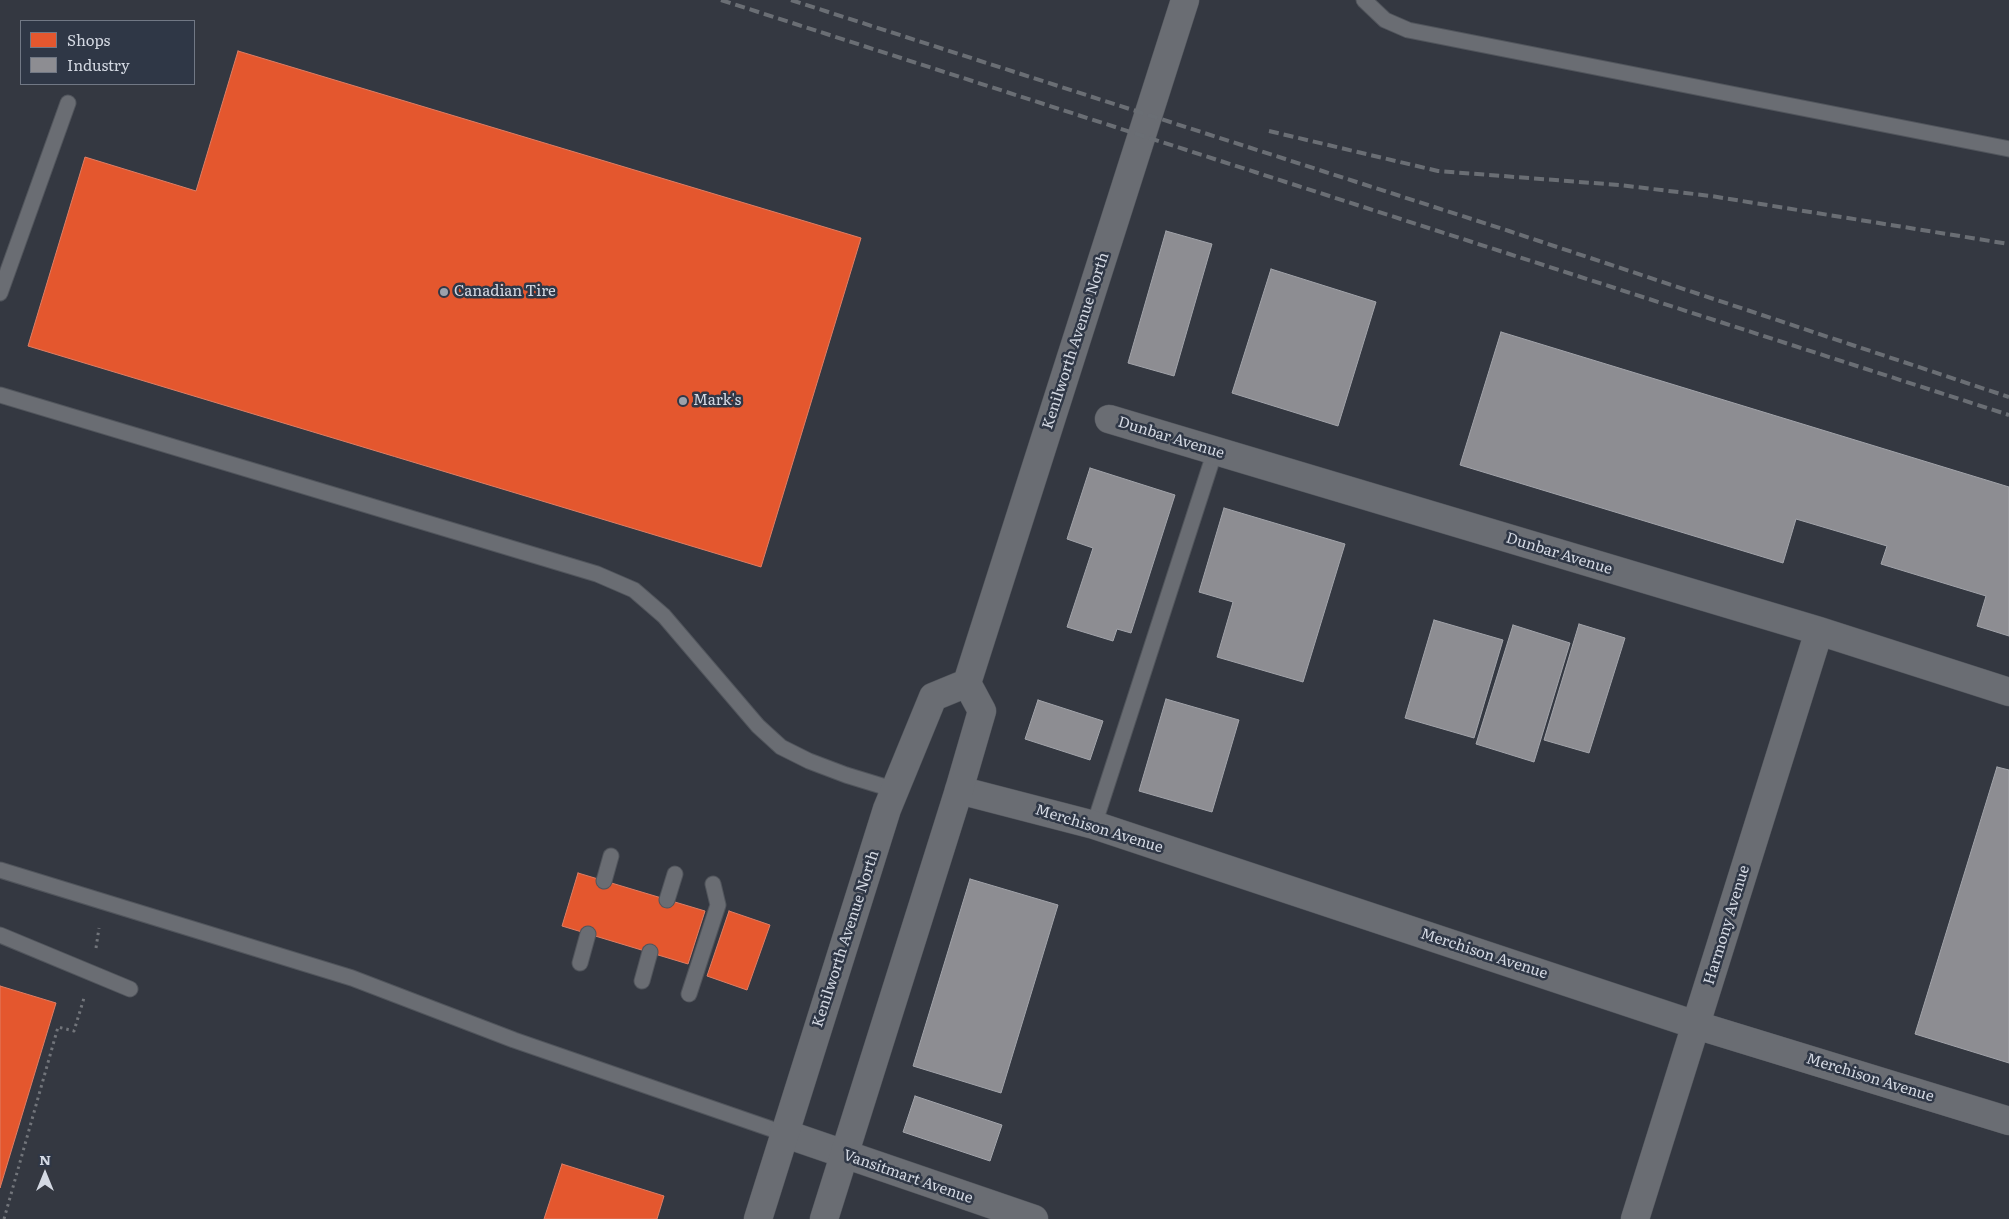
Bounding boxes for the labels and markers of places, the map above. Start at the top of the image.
place label: Canadian Tire [454,283,556,301]
marker: Canadian Tire [438,286,450,298]
place label: Mark's [693,392,741,410]
marker: Mark's [677,395,689,407]

